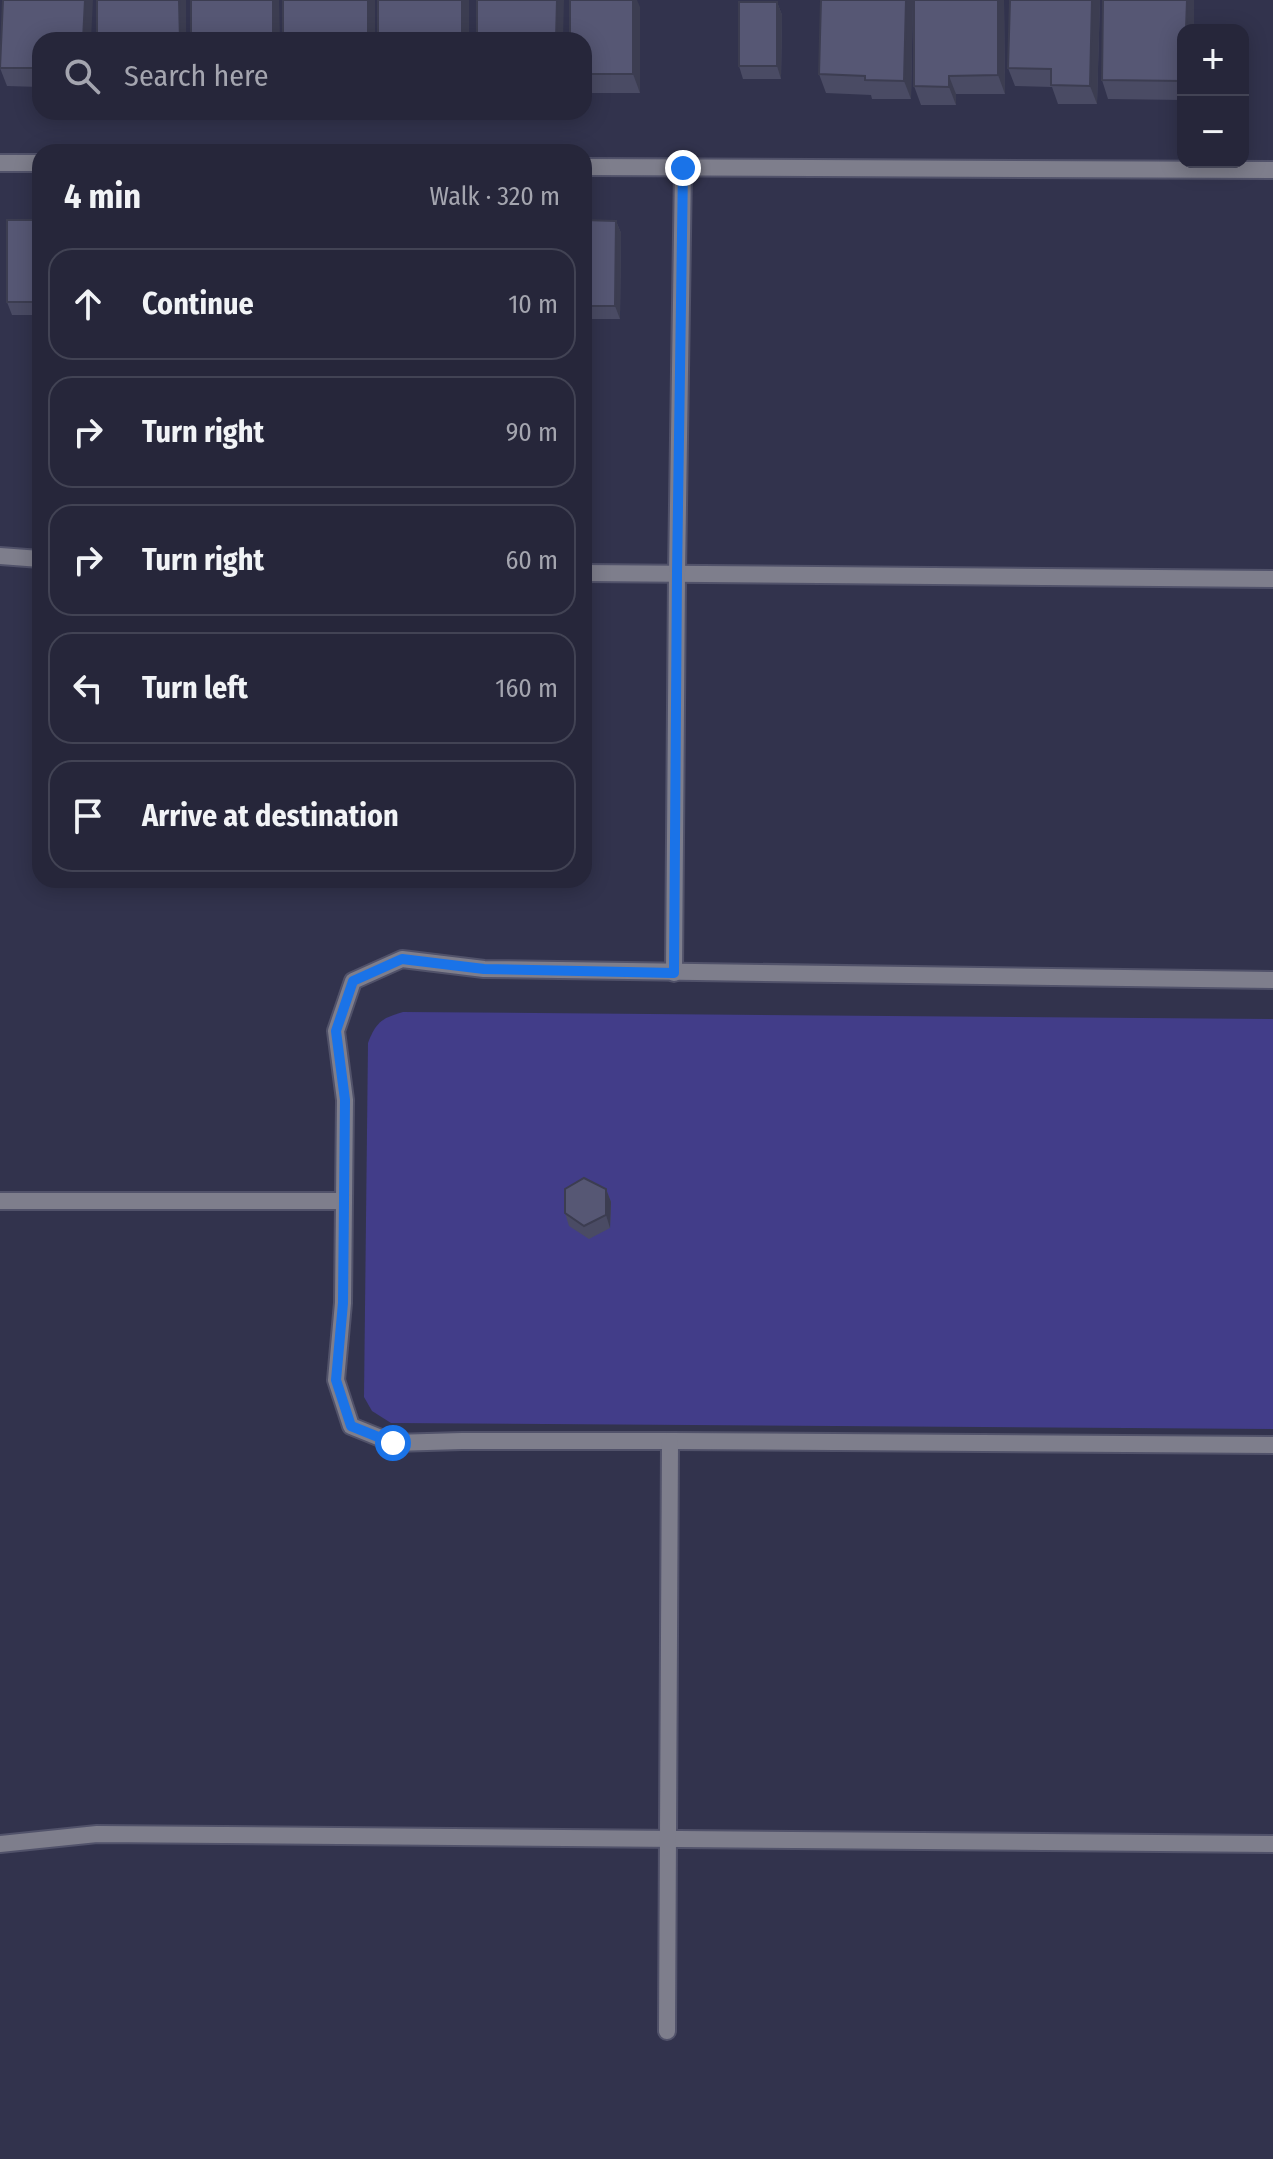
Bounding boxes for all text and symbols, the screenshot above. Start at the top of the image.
map controls [1177,24,1249,168]
button: + [1177,24,1249,96]
search box [32,32,592,120]
icon: search [60,54,104,98]
text: Search here [124,58,269,94]
button: − [1177,96,1249,168]
route end [665,150,701,186]
text: 4 min [64,176,141,217]
text: Walk · 320 m [429,181,560,212]
icon: ahead [66,282,110,326]
text: Continue [142,286,254,322]
text: 10 m [508,289,558,320]
icon: right [66,410,110,454]
text: Turn right [142,414,264,450]
text: 90 m [506,417,558,448]
icon: right [66,538,110,582]
text: Turn right [142,542,264,578]
text: 60 m [505,545,558,576]
icon: left [66,666,110,710]
text: Turn left [142,670,248,706]
text: 160 m [495,673,558,704]
icon: arrive [66,794,110,838]
text: Arrive at destination [142,798,399,834]
route start [375,1425,411,1461]

